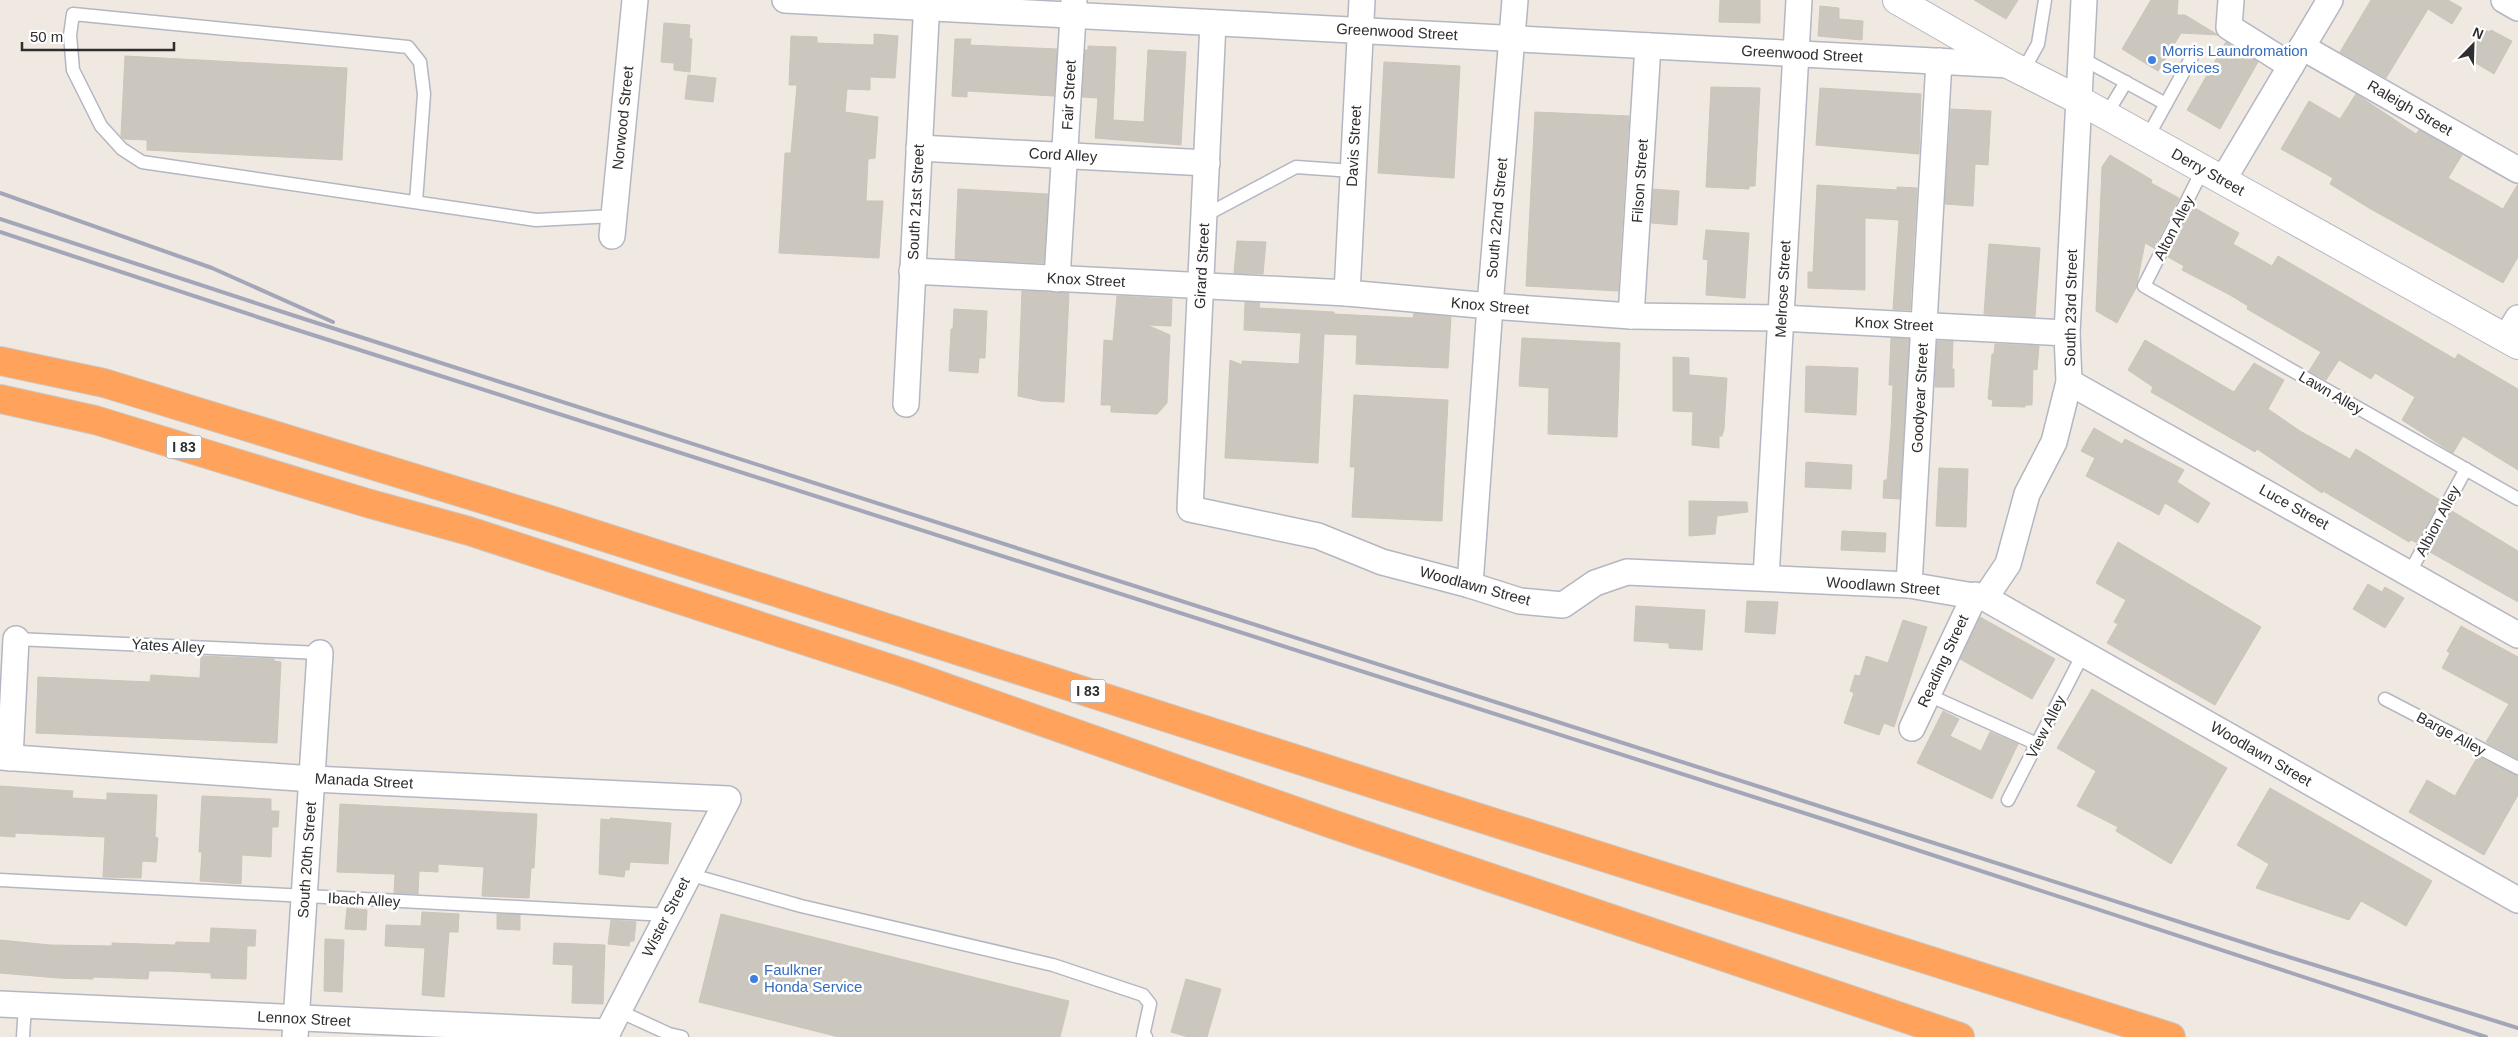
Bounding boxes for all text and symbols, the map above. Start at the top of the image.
scale bar [22,20,175,52]
street label: Greenwood Street [1336,20,1459,43]
north arrow [2448,20,2498,70]
text: N [2470,24,2486,42]
text: 50 m [30,28,63,45]
street label: Greenwood Street [1741,42,1864,65]
place label: Morris Laundromation Services [2162,42,2308,76]
marker: Morris Laundromation Services [2146,54,2158,66]
street label: Fair Street [1058,59,1079,130]
street label: Norwood Street [609,64,636,171]
street label: Raleigh Street [2365,76,2456,139]
street label: Davis Street [1343,104,1364,187]
street label: Filson Street [1628,138,1651,224]
street label: South 21st Street [904,143,927,260]
street label: Cord Alley [1028,144,1098,165]
street label: Derry Street [2169,145,2248,199]
street label: South 22nd Street [1483,156,1510,279]
street label: Alton Alley [2150,192,2197,263]
street label: Girard Street [1191,222,1212,309]
street label: Melrose Street [1771,239,1794,338]
street label: South 23rd Street [2061,248,2080,367]
street label: Knox Street [1046,269,1126,290]
street label: Knox Street [1450,294,1531,317]
street label: Knox Street [1854,313,1934,334]
street label: Goodyear Street [1908,342,1931,453]
street label: Lawn Alley [2296,367,2367,418]
road number: I 83 [166,436,202,458]
street label: Luce Street [2257,481,2333,533]
street label: Albion Alley [2412,482,2463,559]
street label: Woodlawn Street [1418,563,1533,609]
street label: Woodlawn Street [1826,573,1941,598]
street label: Reading Street [1914,611,1972,710]
street label: Yates Alley [131,635,205,656]
road number: I 83 [1070,679,1106,702]
street label: View Alley [2023,692,2069,761]
street label: Barge Alley [2414,708,2489,759]
street label: Woodlawn Street [2208,718,2316,790]
street label: Manada Street [314,769,414,792]
street label: South 20th Street [294,800,319,919]
street label: Wister Street [638,874,693,959]
street label: Ibach Alley [327,889,401,910]
place label: Faulkner Honda Service [764,961,862,995]
marker: Faulkner Honda Service [748,973,760,985]
street label: Lennox Street [257,1008,352,1029]

